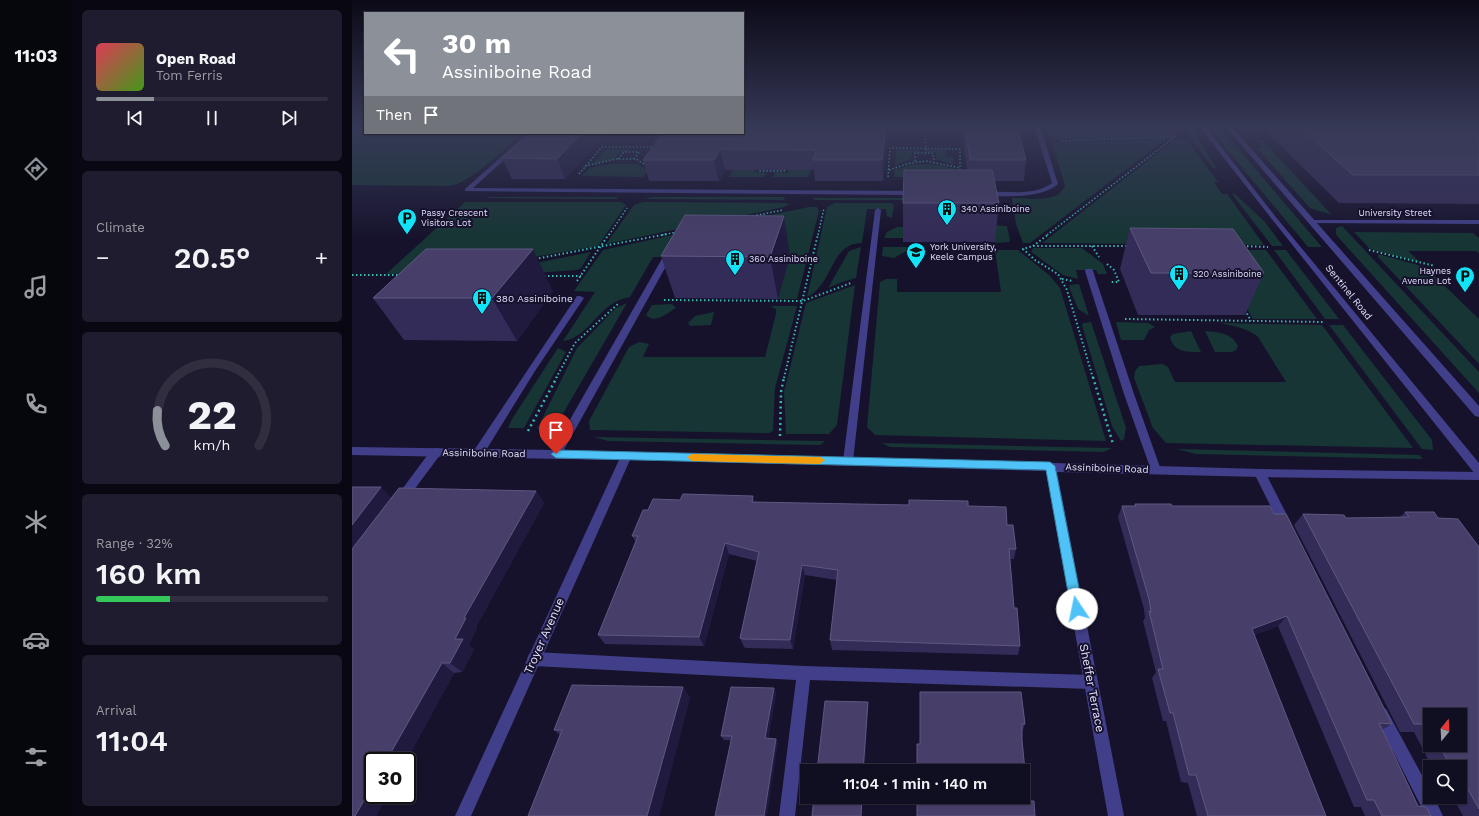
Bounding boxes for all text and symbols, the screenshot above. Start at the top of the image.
text: 30 m [442,27,511,60]
icon: left [376,28,428,80]
text: 11:03 [14,45,58,66]
text: Open Road [156,50,236,68]
text: Assiniboine Road [442,61,592,82]
text: Tom Ferris [156,68,223,83]
icon: arrive [420,104,442,126]
text: Then [376,106,412,124]
icon: previous [124,107,146,129]
icon: pause [201,107,223,129]
icon: next [278,107,300,129]
icon: directions [22,155,50,183]
building icon: 340 Assiniboine [936,198,958,226]
place label: 340 Assiniboine [961,204,1030,214]
parking icon: Passy Crescent Visitors Lot [396,207,418,235]
place label: Passy Crescent Visitors Lot [421,208,488,228]
street label: University Street [1358,208,1432,218]
text: Climate [96,220,145,235]
text: 20.5° [174,240,250,275]
school or university icon: York University, Keele Campus [905,241,927,269]
place label: York University, Keele Campus [930,242,996,262]
text: − [96,245,109,270]
text: + [315,245,328,270]
building icon: 360 Assiniboine [724,248,746,276]
place label: 360 Assiniboine [749,254,818,264]
street label: Sentinel Road [1323,262,1375,322]
building icon: 320 Assiniboine [1168,263,1190,291]
parking icon: Haynes Avenue Lot [1454,265,1476,293]
place label: Haynes Avenue Lot [1402,266,1451,286]
place label: 320 Assiniboine [1193,269,1262,279]
icon: music [22,273,50,301]
building icon: 380 Assiniboine [471,287,493,315]
place label: 380 Assiniboine [496,293,573,304]
icon: phone [22,390,50,418]
text: 22 [187,390,237,439]
pin [539,413,573,454]
icon: arrive [545,419,567,441]
text: km/h [194,437,230,453]
street label: Assiniboine Road [442,447,526,459]
street label: Assiniboine Road [1065,461,1149,475]
icon: climate [22,508,50,536]
text: Range · 32% [96,536,173,551]
text: 160 km [96,556,202,591]
position arrow [1056,588,1098,630]
street label: Troyer Avenue [521,596,567,676]
icon: car [22,626,50,654]
street label: Sheffer Terrace [1077,643,1107,733]
text: Arrival [96,703,137,718]
north arrow [1423,708,1467,752]
map controls [1423,708,1467,804]
text: 11:04 [96,723,168,758]
icon: filters [22,743,50,771]
speed limit sign: 30 [364,752,416,804]
button: search [1423,760,1467,804]
text: 11:04 · 1 min · 140 m [843,775,987,793]

